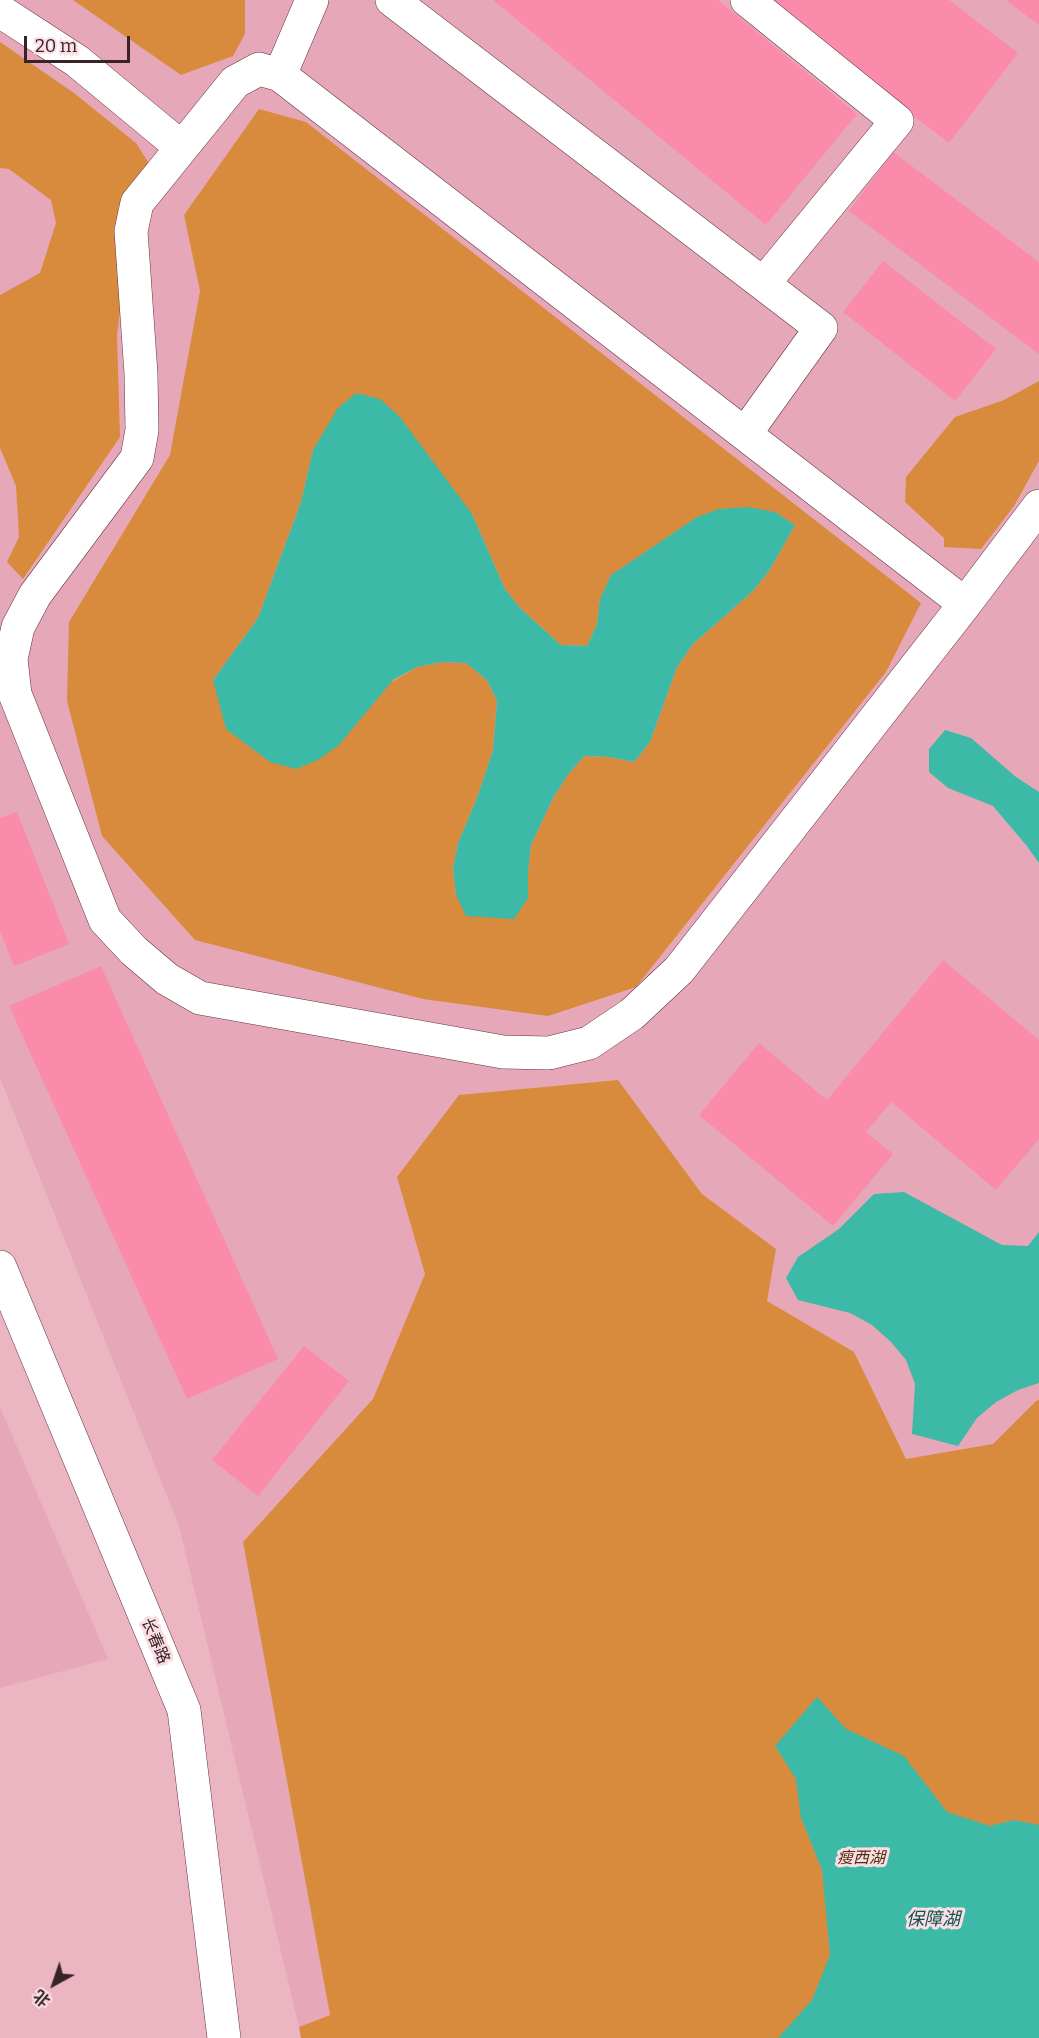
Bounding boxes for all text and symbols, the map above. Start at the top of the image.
scale bar [27,24,134,62]
text: 20 m [35,35,77,57]
street label: 长春路 [137,1615,173,1667]
park label: 瘦西湖 [837,1849,885,1869]
water label: 保障湖 [906,1909,960,1931]
north arrow [24,1954,84,2014]
text: 北 [30,1986,54,2011]

